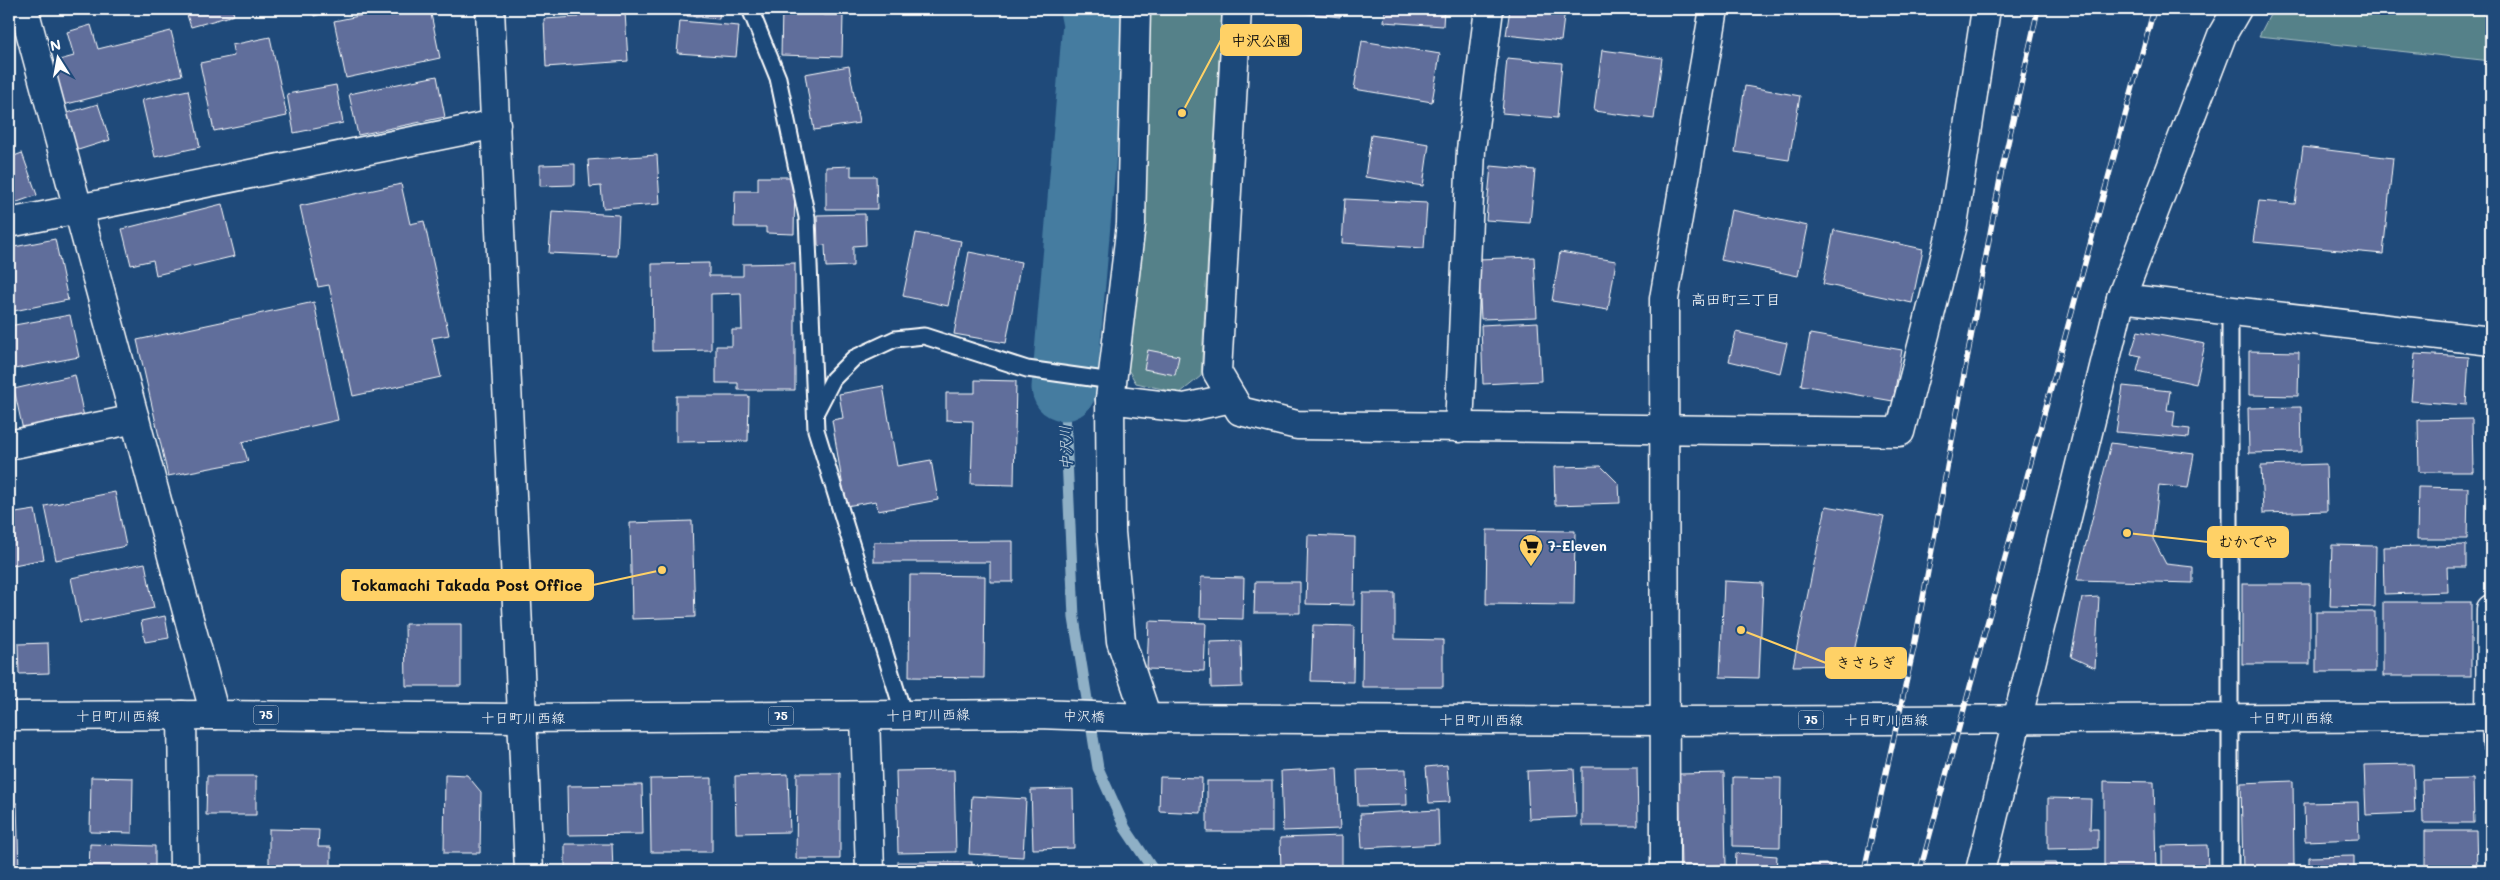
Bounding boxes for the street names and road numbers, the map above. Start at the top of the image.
street label: 十日町川西線 [886,704,970,725]
street label: 中沢橋 [1063,705,1105,726]
street label: 十日町川西線 [76,706,160,725]
road number: 75 [254,706,278,724]
road number: 75 [768,706,794,726]
street label: 十日町川西線 [481,708,565,727]
street label: 十日町川西線 [2249,708,2333,727]
street label: 十日町川西線 [1439,710,1523,729]
road number: 75 [1798,710,1824,730]
street label: 十日町川西線 [1844,710,1928,729]

